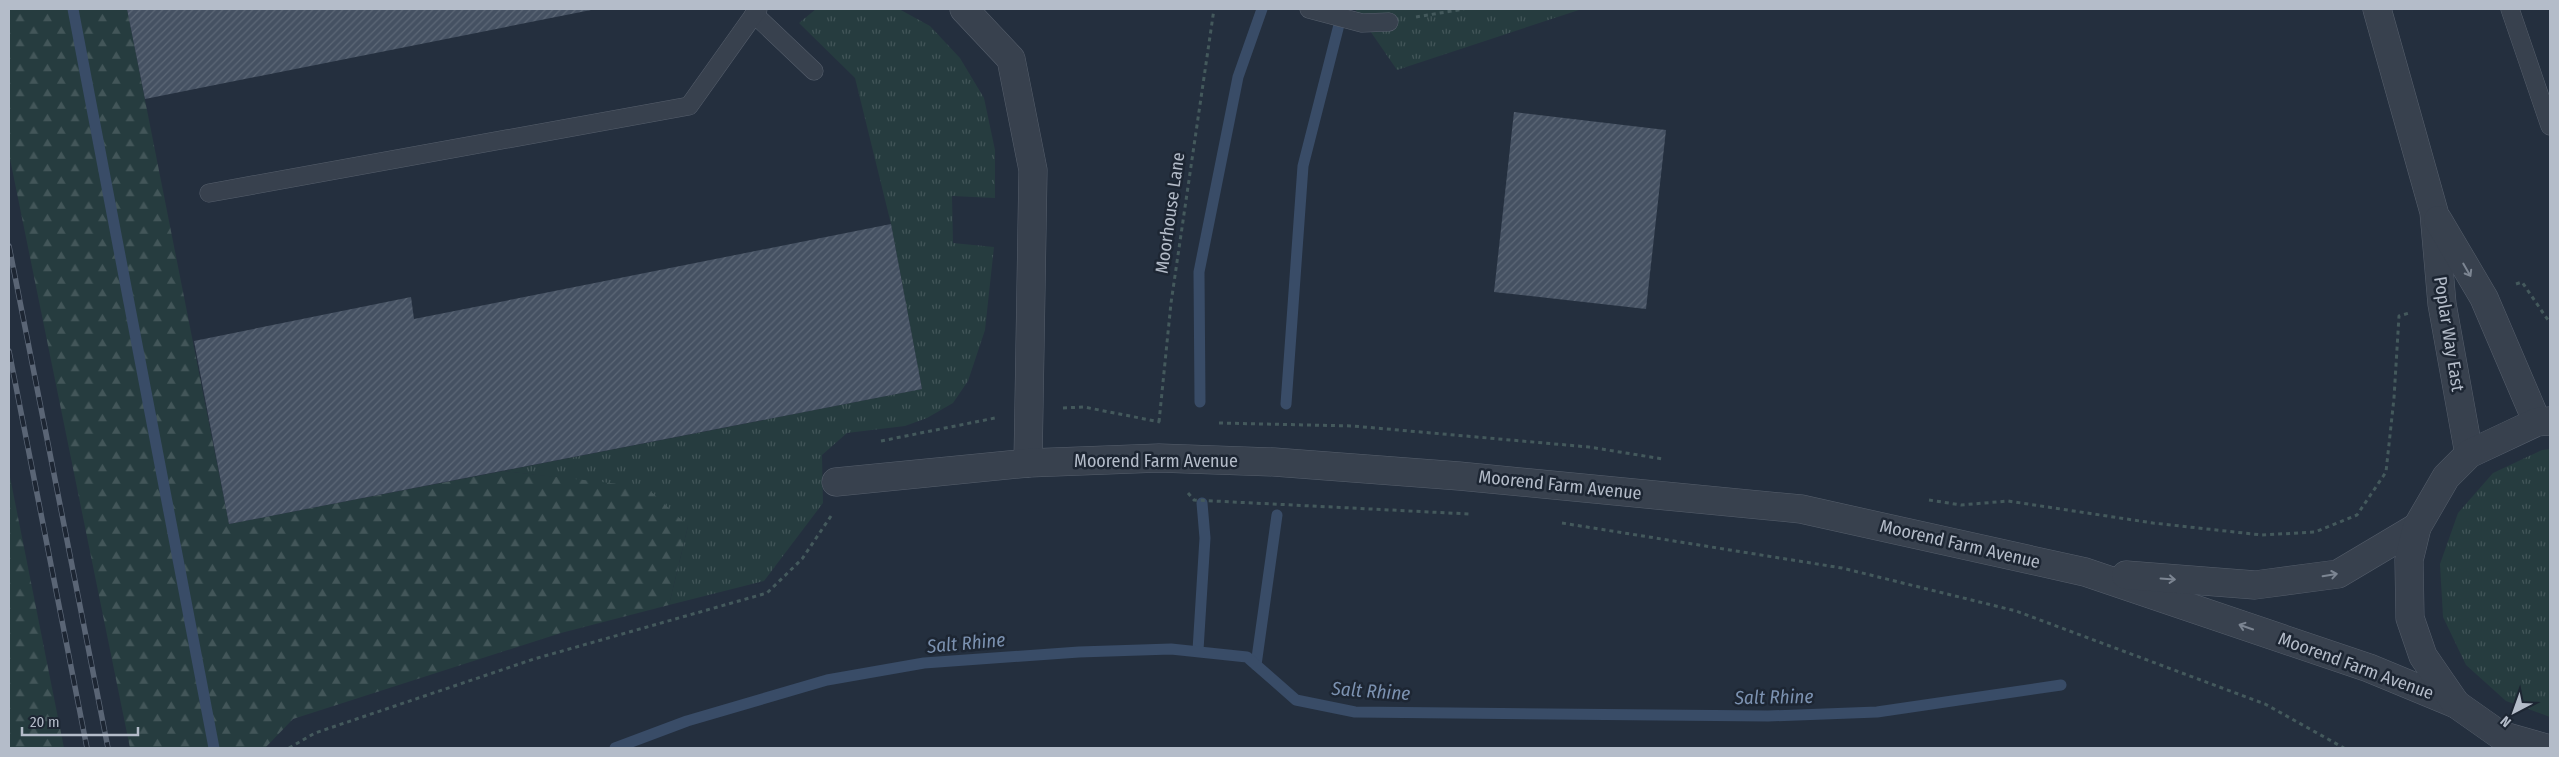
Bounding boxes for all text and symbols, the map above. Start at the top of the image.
street label: Moorhouse Lane [1151,151,1189,275]
one-way arrow [2462,262,2472,277]
street label: Poplar Way East [2429,275,2469,393]
street label: Moorend Farm Avenue [1074,450,1238,472]
street label: Moorend Farm Avenue [1477,465,1643,505]
street label: Moorend Farm Avenue [1878,515,2042,573]
one-way arrow [2321,570,2337,580]
one-way arrow [2160,574,2176,583]
one-way arrow [2238,621,2254,631]
water label: Salt Rhine [925,628,1006,658]
street label: Moorend Farm Avenue [2275,628,2437,704]
water label: Salt Rhine [1330,677,1411,705]
water label: Salt Rhine [1733,685,1814,709]
north arrow [2489,687,2539,737]
scale bar [22,704,139,736]
text: N [2497,712,2515,731]
text: 20 m [30,713,60,731]

